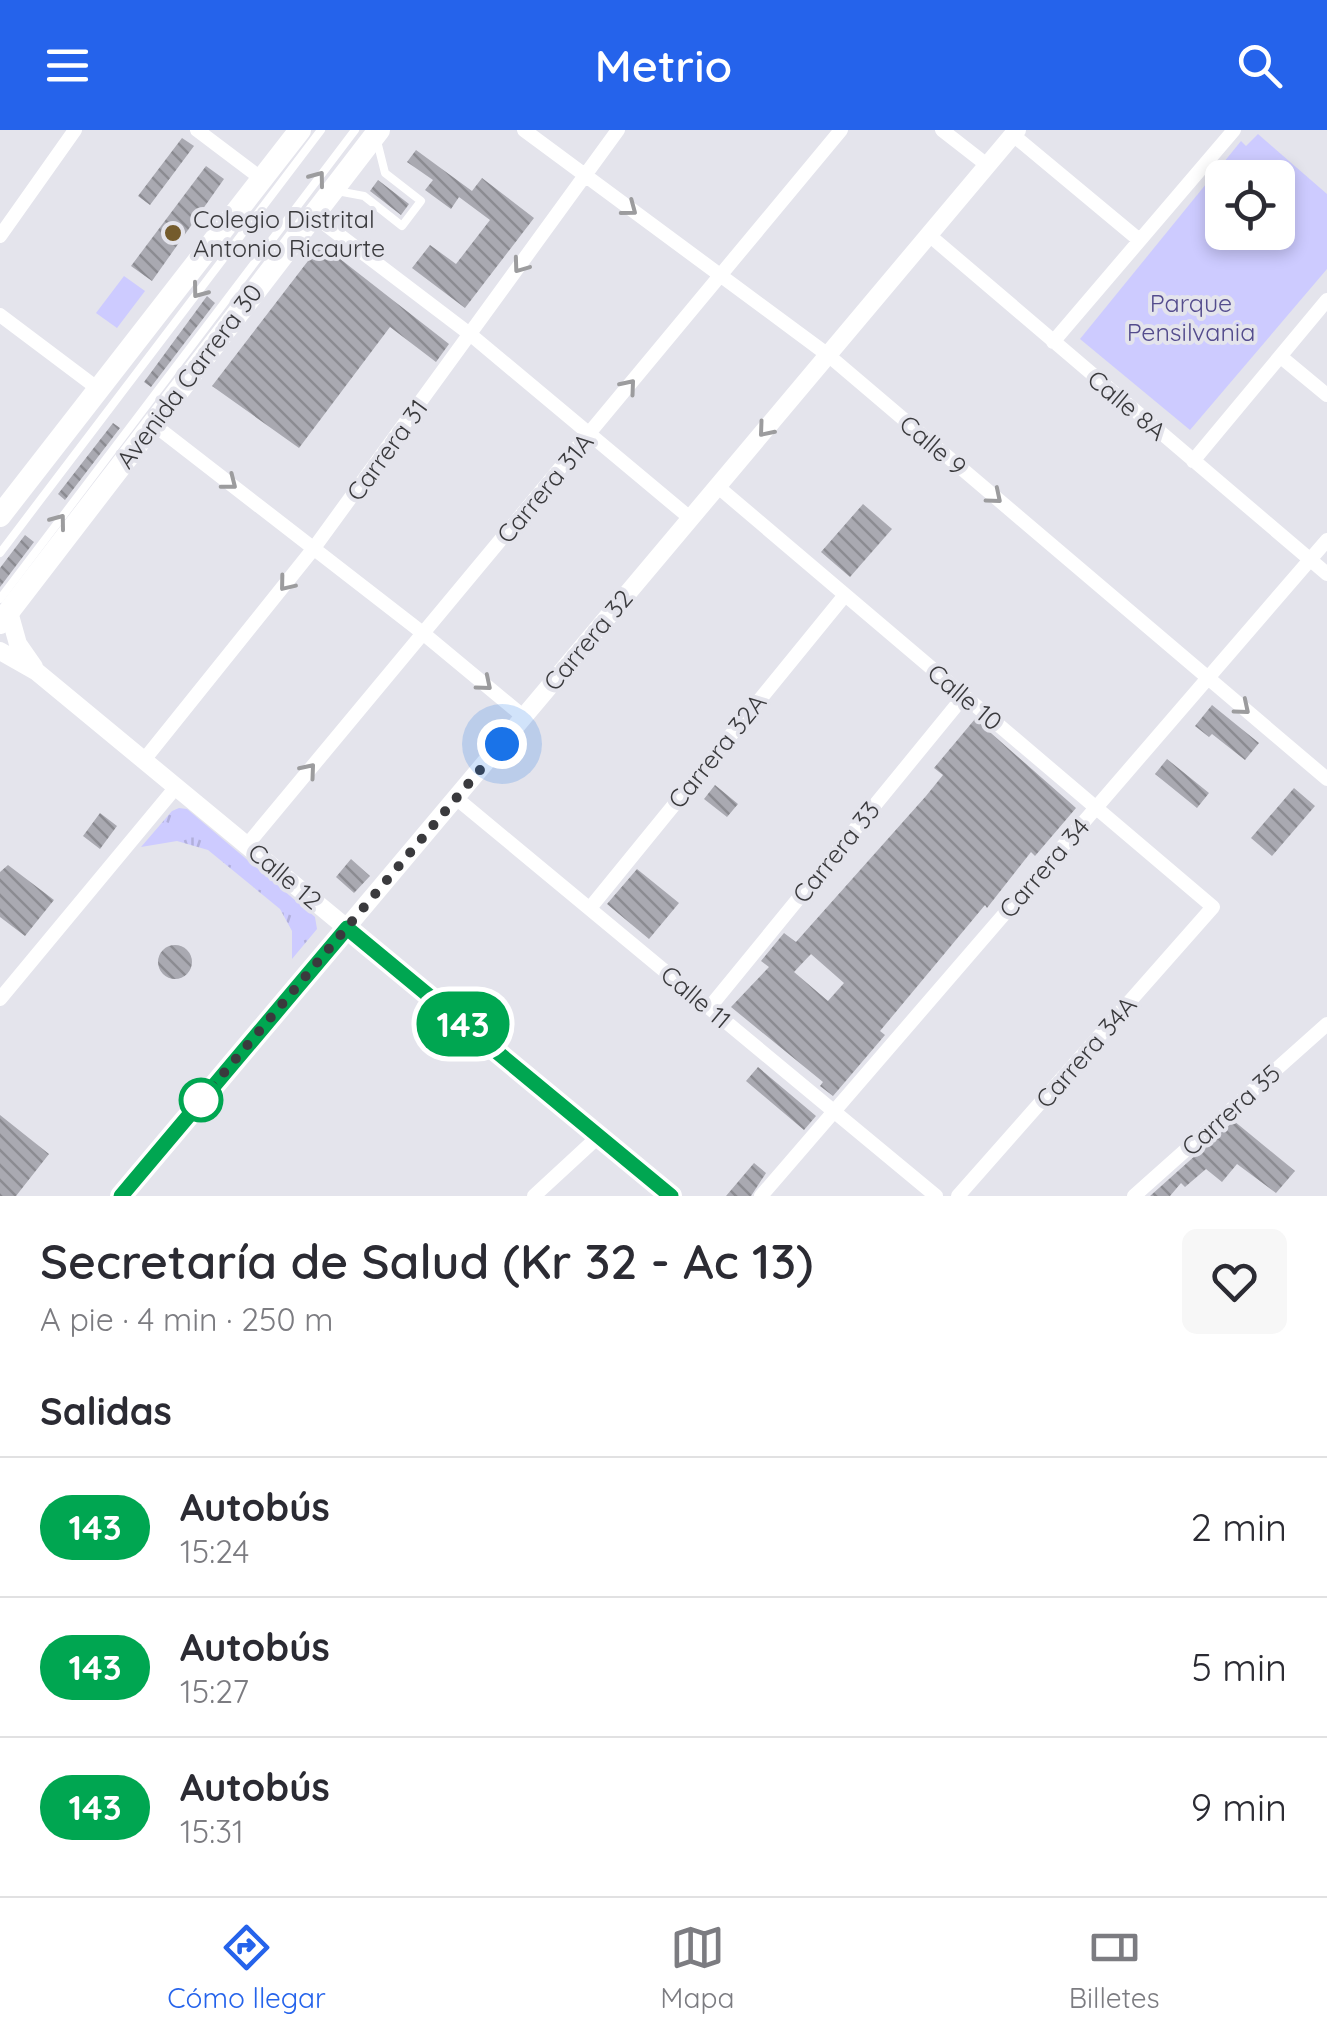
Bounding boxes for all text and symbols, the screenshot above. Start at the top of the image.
text: Metrio [595,37,732,93]
icon: menu [40,38,95,93]
icon: search [1232,38,1287,93]
map controls [1205,160,1295,250]
button: locate [1205,160,1295,250]
one-way arrow [307,171,324,189]
one-way arrow [619,196,638,215]
place label: Colegio Distrital Antonio Ricaurte [193,203,385,263]
marker: Colegio Distrital Antonio Ricaurte [162,222,184,244]
one-way arrow [514,255,532,273]
street label: Avenida Carrera 30 [109,277,268,474]
one-way arrow [193,280,210,298]
park label: Parque Pensilvania [1127,287,1255,347]
street label: Calle 8A [1082,363,1173,446]
one-way arrow [617,380,635,398]
street label: Carrera 31 [339,393,434,507]
street label: Calle 9 [894,408,973,481]
one-way arrow [759,418,777,436]
street label: Carrera 31A [490,426,600,549]
one-way arrow [218,472,236,489]
one-way arrow [983,486,1001,504]
one-way arrow [47,514,65,532]
one-way arrow [280,573,298,591]
street label: Carrera 32 [536,583,639,697]
street label: Calle 10 [922,657,1009,737]
one-way arrow [474,672,492,690]
street label: Carrera 32A [661,687,772,814]
one-way arrow [1231,696,1249,714]
your location [477,719,527,769]
one-way arrow [298,764,316,782]
street label: Carrera 33 [785,795,886,909]
street label: Carrera 34 [992,812,1095,924]
street label: Calle 12 [242,836,329,915]
street label: Calle 11 [655,958,738,1035]
street label: Carrera 34A [1029,989,1143,1114]
line badge: 143 [406,992,520,1056]
text: 143 [437,1002,490,1046]
street label: Carrera 35 [1175,1057,1286,1162]
unlabelled marker [180,1079,222,1121]
button: heart [1182,1229,1287,1334]
text: Secretaría de Salud (Kr 32 - Ac 13) [40,1231,813,1291]
text: A pie · 4 min · 250 m [40,1299,333,1339]
text: Salidas [40,1387,172,1435]
text: Autobús [180,1483,330,1531]
text: 2 min [1191,1503,1287,1551]
text: 143 [69,1505,122,1549]
text: 15:24 [180,1531,249,1571]
text: Autobús [180,1623,330,1671]
text: 5 min [1191,1643,1287,1691]
text: 143 [69,1645,122,1689]
text: 15:27 [180,1671,249,1711]
text: Autobús [180,1763,330,1811]
text: 9 min [1191,1783,1287,1831]
text: 143 [69,1785,122,1829]
text: 15:31 [180,1811,244,1851]
tab: Cómo llegar [167,1920,326,2015]
tab: Mapa [660,1920,734,2015]
tab: Billetes [1069,1920,1160,2015]

